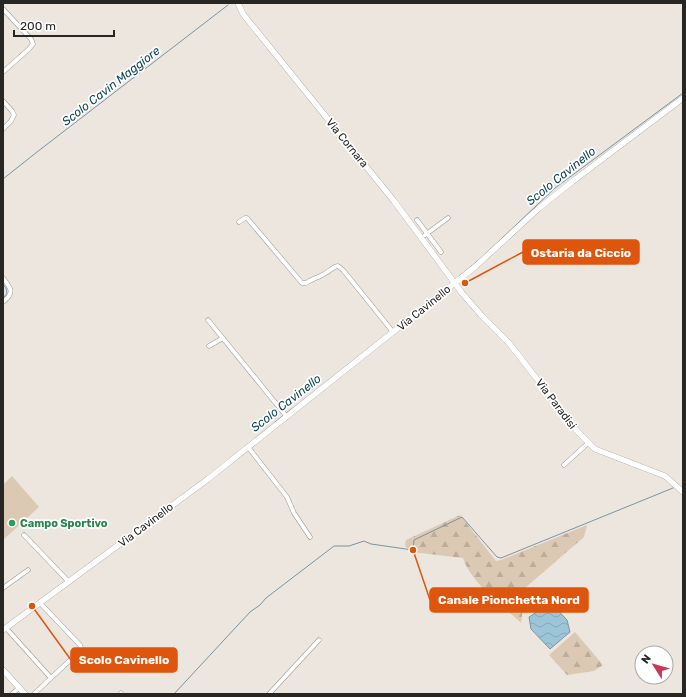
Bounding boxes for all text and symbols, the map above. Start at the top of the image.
scale bar [14,12,114,38]
text: 200 m [20,19,56,33]
water label: Scolo Cavin Maggiore [59,43,163,129]
street label: Via Cornara [323,116,371,170]
water label: Scolo Cavinello [524,144,599,208]
callout: Ostaria da Ciccio [523,240,639,264]
text: Ostaria da Ciccio [531,246,631,260]
street label: Via Cavinello [395,282,453,334]
water label: Scolo Cavinello [248,371,324,435]
street label: Via Paradisi [533,376,579,432]
street label: Via Cavinello [116,500,176,550]
place label: Campo Sportivo [20,517,108,530]
marker: Campo Sportivo [7,518,17,528]
callout: Canale Pionchetta Nord [430,588,588,612]
text: Canale Pionchetta Nord [438,593,580,607]
north arrow [634,645,674,685]
callout: Scolo Cavinello [71,648,177,672]
text: N [639,652,654,666]
text: Scolo Cavinello [79,653,169,667]

